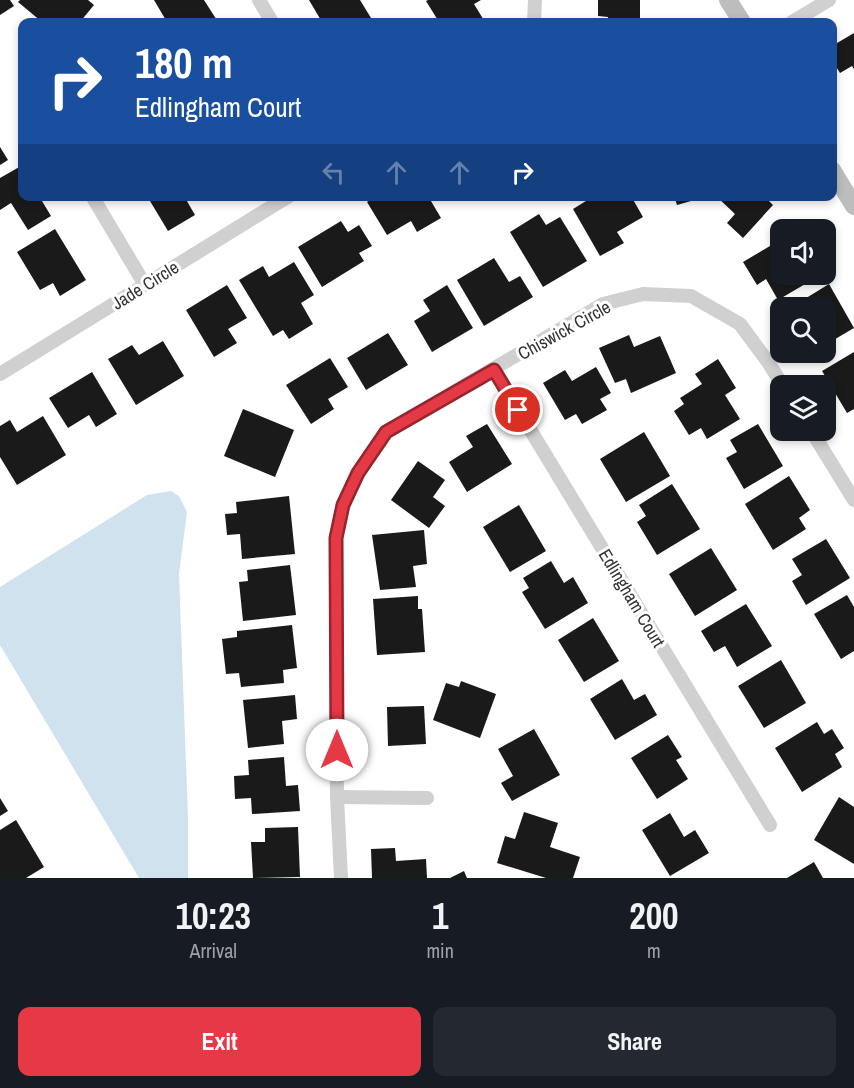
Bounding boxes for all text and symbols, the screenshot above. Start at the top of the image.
text: 180 m [135,35,233,91]
icon: right [36,42,114,120]
text: Edlingham Court [135,89,301,125]
icon: left [317,156,350,189]
icon: ahead [380,156,413,189]
icon: ahead [443,156,476,189]
icon: right [506,156,539,189]
map controls [770,219,836,441]
button: sound [770,219,836,285]
street label: Jade Circle [107,255,183,315]
street label: Chiswick Circle [513,294,615,366]
button: search [770,297,836,363]
button: layers [770,375,836,441]
pin [492,384,543,435]
icon: arrive [501,393,534,426]
street label: Edlingham Court [593,544,671,652]
position arrow [305,718,369,782]
text: 10:23 [175,892,251,940]
text: 1 [432,892,448,940]
text: 200 [629,892,679,940]
text: Arrival [190,937,237,964]
text: min [426,937,454,964]
text: m [647,937,661,964]
button: Exit [18,1007,421,1076]
button: Share [433,1007,836,1076]

